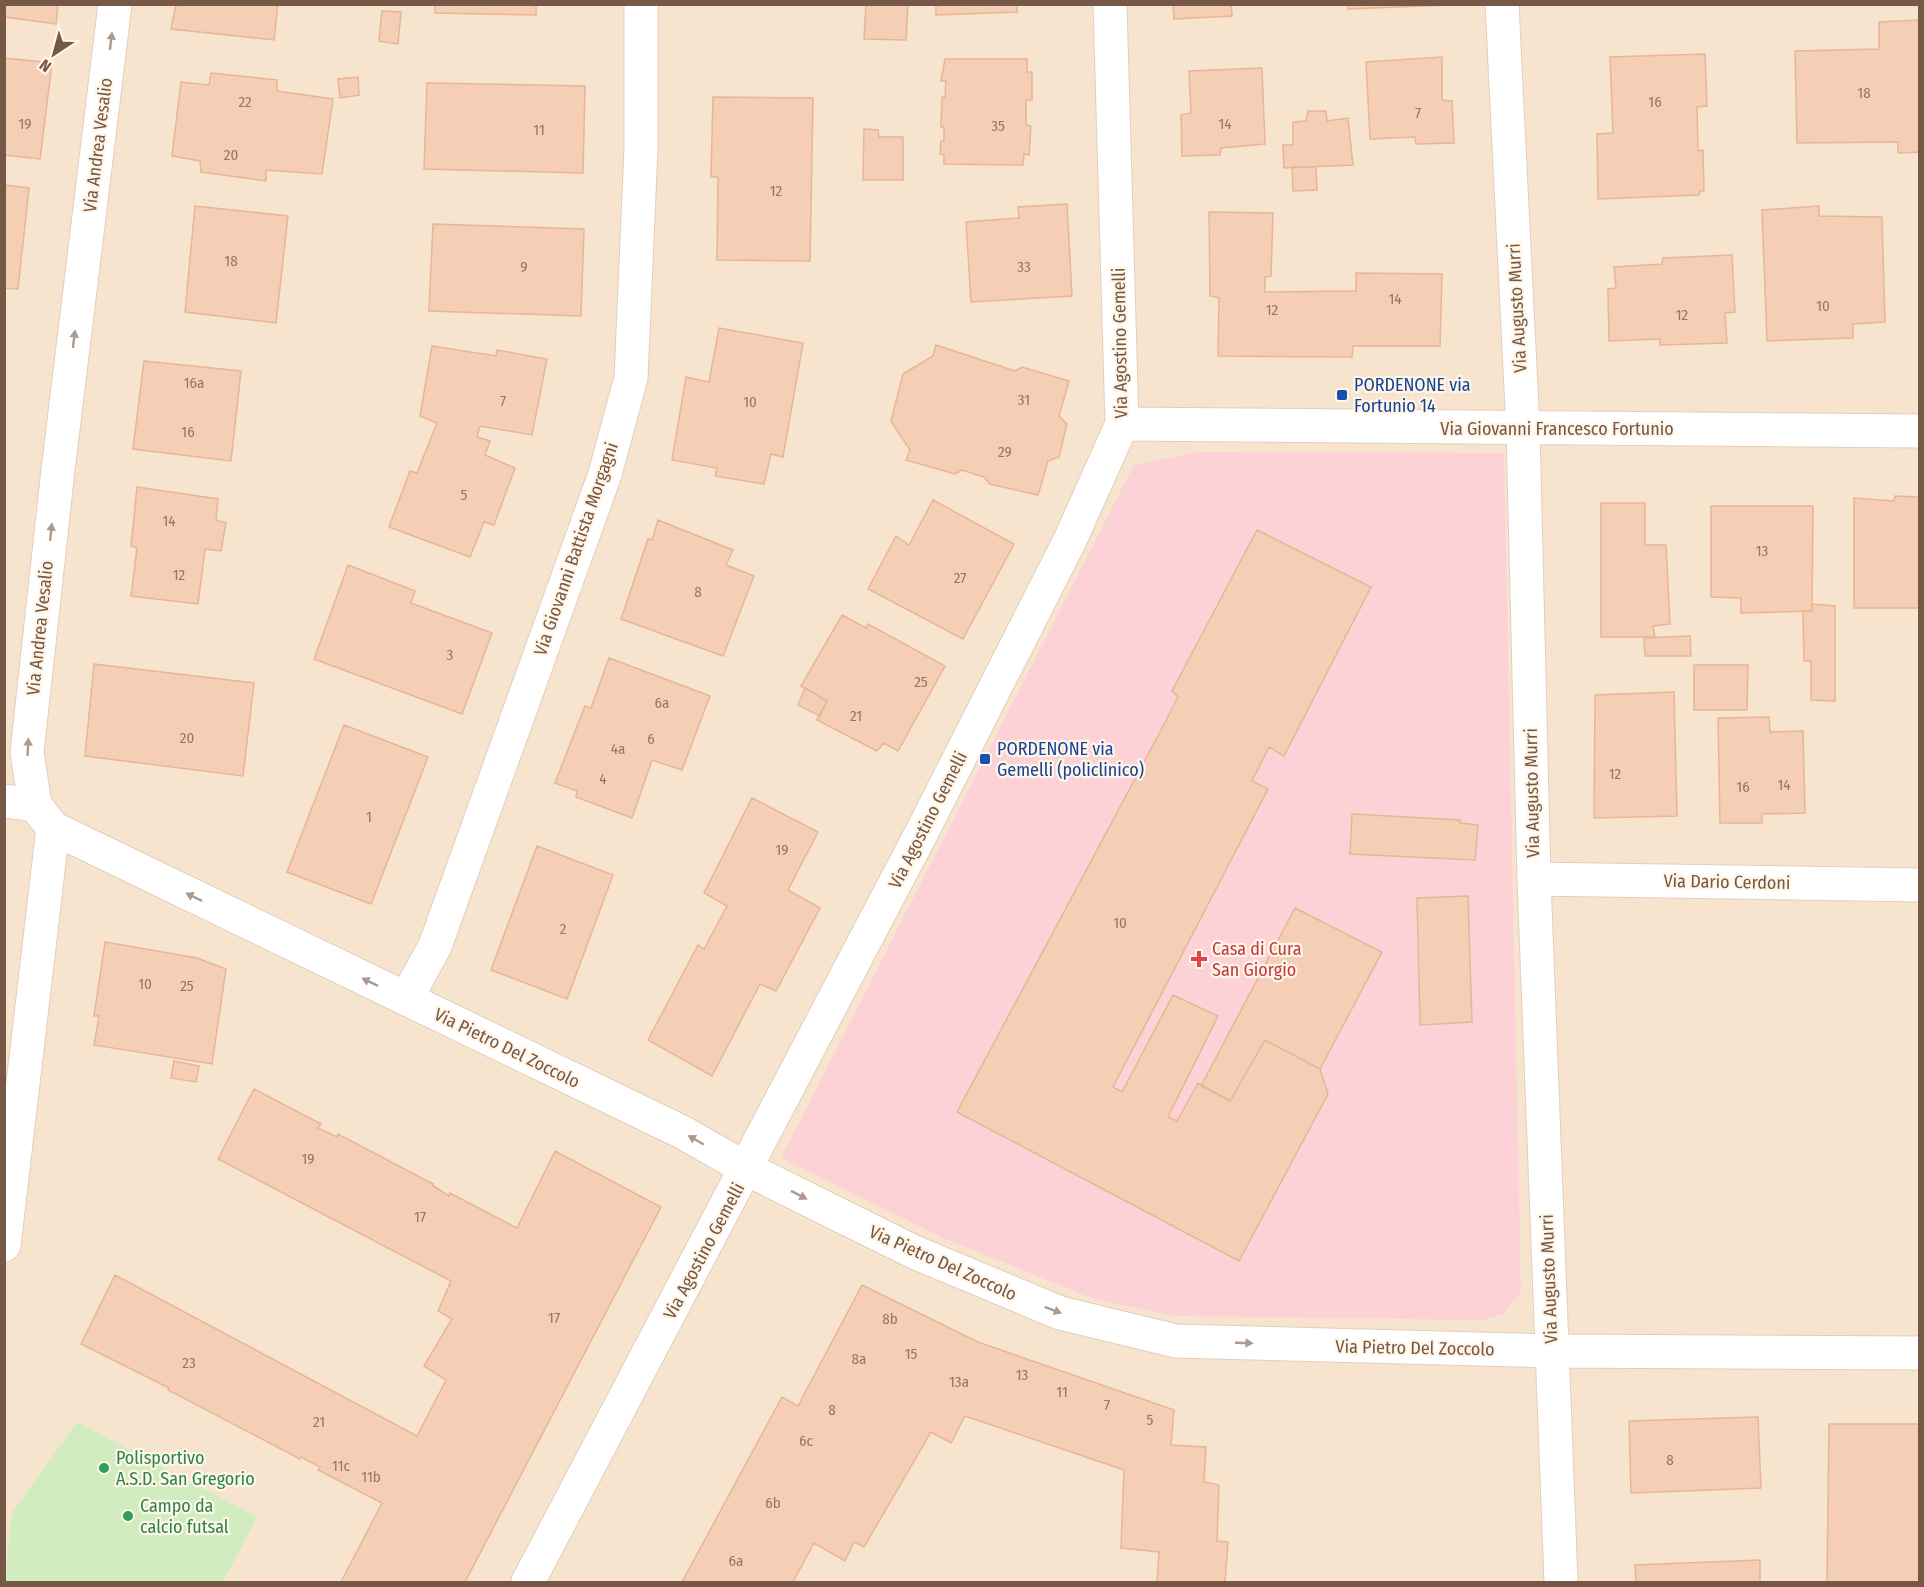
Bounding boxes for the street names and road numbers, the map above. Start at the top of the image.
street label: Via Andrea Vesalio [79,76,117,214]
street label: Via Augusto Murri [1503,243,1531,373]
street label: Via Agostino Gemelli [1108,267,1132,419]
street label: Via Giovanni Francesco Fortunio [1440,418,1674,440]
street label: Via Giovanni Battista Morgagni [529,439,623,659]
street label: Via Andrea Vesalio [22,559,58,697]
street label: Via Augusto Murri [1520,728,1544,858]
street label: Via Agostino Gemelli [884,748,972,892]
street label: Via Dario Cerdoni [1663,870,1791,894]
street label: Via Pietro Del Zoccolo [431,1003,583,1093]
street label: Via Agostino Gemelli [659,1179,749,1323]
street label: Via Augusto Murri [1536,1214,1562,1344]
street label: Via Pietro Del Zoccolo [866,1221,1020,1305]
street label: Via Pietro Del Zoccolo [1335,1336,1495,1360]

